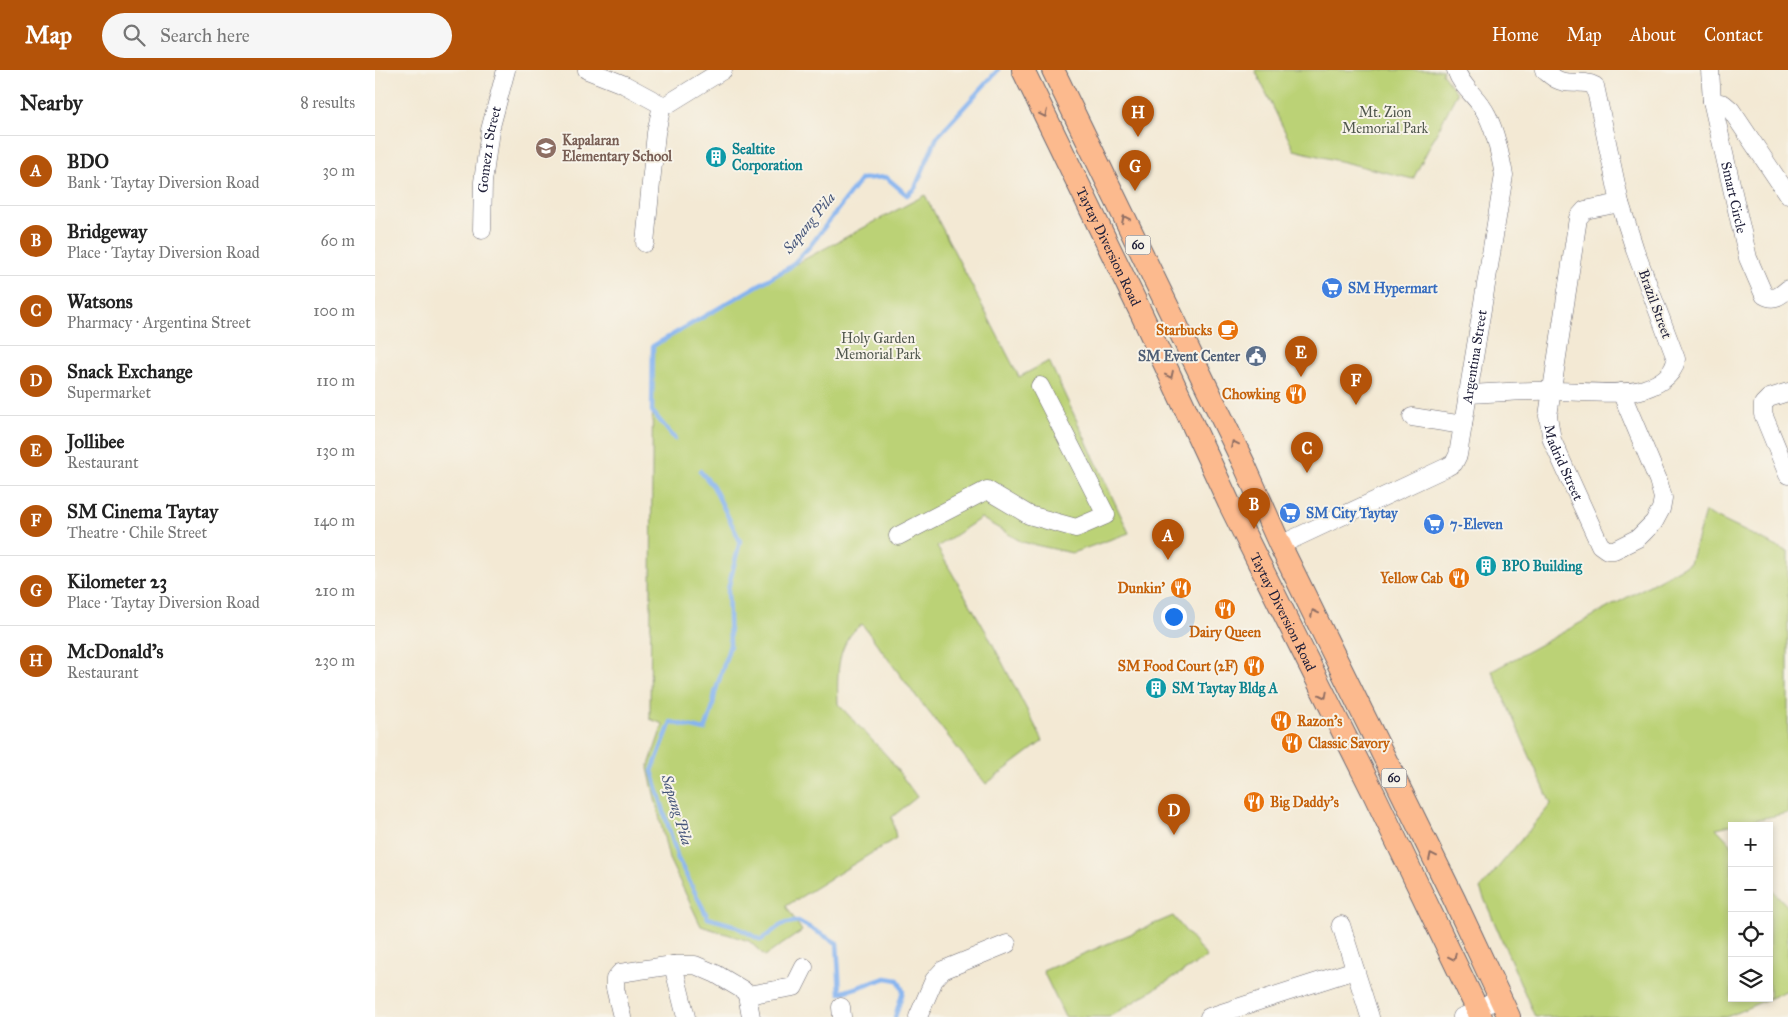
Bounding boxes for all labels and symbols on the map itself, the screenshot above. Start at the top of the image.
pin: H [1122,96,1154,137]
street label: Gomez 1 Street [474,104,505,193]
park label: Mt. Zion Memorial Park [1342,104,1429,137]
one-way arrow [1038,109,1048,118]
place label: Kapalaran Elementary School [562,132,673,166]
school or university icon: Kapalaran Elementary School [534,136,558,160]
place label: Sealtite Corporation [732,141,803,175]
building icon: Sealtite Corporation [704,145,728,169]
pin: G [1119,150,1151,191]
street label: Smart Circle [1718,160,1751,235]
street label: Taytay Diversion Road [1073,184,1145,309]
water label: Sapang Pila [778,189,840,258]
one-way arrow [1121,215,1132,224]
road number: 60 [1125,236,1151,254]
street label: Brazil Street [1635,267,1675,341]
supermarket icon: SM Hypermart [1320,276,1344,300]
place label: SM Hypermart [1348,280,1438,298]
street label: Argentina Street [1458,308,1490,406]
cafe icon: Starbucks [1216,318,1240,342]
place label: Starbucks [1156,322,1212,339]
park label: Holy Garden Memorial Park [835,330,922,363]
pin: E [1285,336,1317,377]
public building icon: SM Event Center [1244,344,1268,368]
place label: SM Event Center [1138,348,1241,365]
pin: F [1340,364,1372,405]
one-way arrow [1164,370,1174,379]
restaurant icon: Chowking [1284,382,1308,406]
place label: Chowking [1222,386,1280,404]
street label: Madrid Street [1541,423,1587,503]
pin: C [1291,432,1323,473]
one-way arrow [1230,440,1240,449]
pin: B [1238,488,1270,529]
supermarket icon: SM City Taytay [1278,501,1302,525]
place label: SM City Taytay [1306,505,1399,523]
supermarket icon: 7-Eleven [1422,512,1446,536]
place label: 7-Eleven [1450,516,1503,533]
pin: A [1152,519,1184,560]
street label: Taytay Diversion Road [1247,550,1320,674]
building icon: BPO Building [1474,554,1498,578]
place label: BPO Building [1502,558,1583,576]
restaurant icon: Yellow Cab [1447,566,1471,590]
place label: Yellow Cab [1379,570,1443,587]
restaurant icon: Dunkin' [1169,576,1193,600]
place label: Dunkin' [1118,580,1166,597]
restaurant icon: Dairy Queen [1213,597,1237,621]
your location [1161,604,1187,630]
one-way arrow [1309,609,1320,618]
place label: Dairy Queen [1189,624,1262,642]
restaurant icon: SM Food Court (2F) [1242,654,1266,678]
place label: SM Food Court (2F) [1118,658,1238,676]
building icon: SM Taytay Bldg A [1144,676,1168,700]
place label: SM Taytay Bldg A [1172,680,1278,698]
one-way arrow [1318,690,1328,699]
restaurant icon: Razon's [1269,709,1293,733]
place label: Razon's [1297,713,1342,730]
restaurant icon: Classic Savory [1280,731,1304,755]
place label: Classic Savory [1308,735,1391,753]
road number: 60 [1381,768,1407,788]
water label: Sapang Pila [656,771,696,848]
restaurant icon: Big Daddy's [1242,790,1266,814]
pin: D [1158,794,1190,835]
place label: Big Daddy's [1270,794,1339,812]
one-way arrow [1428,852,1439,861]
one-way arrow [1447,952,1457,961]

